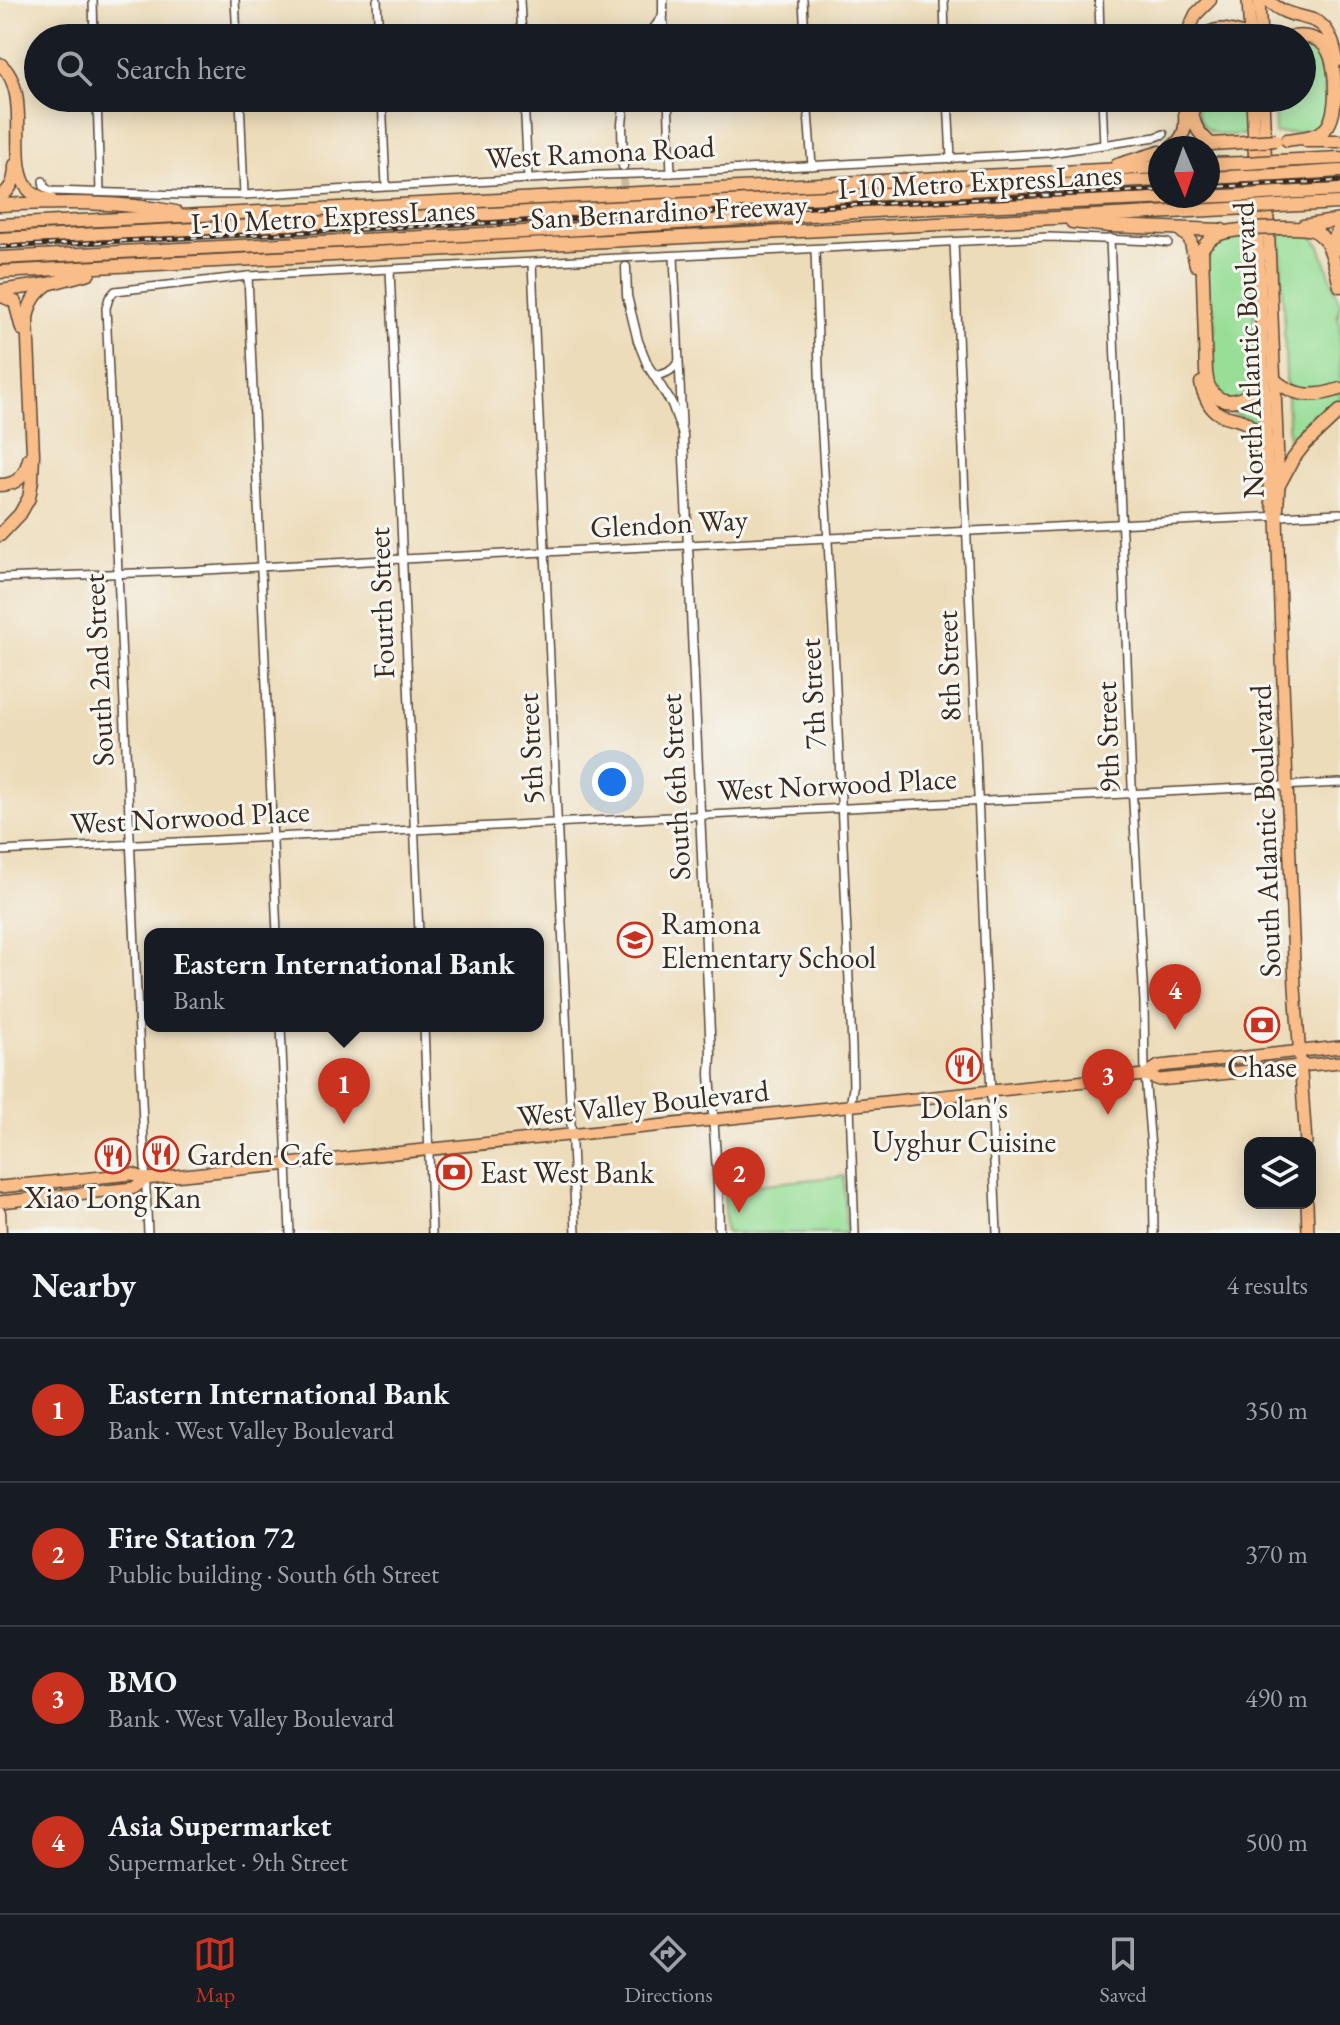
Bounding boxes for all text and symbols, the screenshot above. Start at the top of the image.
search box [24,24,1316,112]
icon: search [52,46,96,90]
text: Search here [116,49,246,88]
street label: West Ramona Road [484,126,716,177]
north arrow [1148,136,1220,208]
street label: I-10 Metro ExpressLanes [837,154,1123,208]
street label: San Bernardino Freeway [529,184,809,238]
street label: I-10 Metro ExpressLanes [190,189,476,243]
street label: North Atlantic Boulevard [1223,200,1273,499]
street label: Glendon Way [589,499,750,547]
street label: Fourth Street [359,526,403,680]
street label: South 2nd Street [73,572,123,767]
street label: 8th Street [927,609,969,722]
street label: 7th Street [790,637,834,751]
street label: 9th Street [1086,680,1128,793]
street label: South Atlantic Boulevard [1240,683,1290,978]
street label: 5th Street [508,692,552,806]
street label: South 6th Street [651,692,699,881]
street label: West Norwood Place [716,758,958,810]
your location [592,762,632,802]
street label: West Norwood Place [69,791,311,843]
place label: Ramona Elementary School [661,904,876,977]
school or university icon: Ramona Elementary School [616,921,654,959]
popup [144,928,544,1032]
text: Eastern International Bank [173,944,515,983]
pin: 4 [1149,964,1201,1030]
text: Bank [173,983,225,1017]
bank icon: Chase [1243,1006,1281,1044]
restaurant icon: Dolan's Uyghur Cuisine [945,1047,983,1085]
place label: Chase [1227,1047,1297,1086]
pin: 3 [1082,1049,1134,1115]
pin: 1 [318,1058,370,1124]
street label: West Valley Boulevard [515,1070,771,1136]
place label: Dolan's Uyghur Cuisine [872,1088,1056,1161]
restaurant icon: Garden Cafe [142,1135,180,1173]
place label: Garden Cafe [187,1135,333,1174]
restaurant icon: Xiao Long Kan [94,1137,132,1175]
map controls [1244,1137,1316,1209]
button: layers [1244,1137,1316,1209]
pin: 2 [713,1147,765,1213]
bank icon: East West Bank [435,1153,473,1191]
place label: East West Bank [480,1153,655,1192]
place label: Xiao Long Kan [24,1178,202,1217]
text: Nearby [32,1263,136,1307]
text: 4 results [1227,1268,1308,1302]
text: Eastern International Bank [108,1374,449,1413]
text: 1 [51,1393,65,1427]
text: 350 m [1245,1393,1308,1427]
text: Bank · West Valley Boulevard [108,1413,394,1447]
text: Fire Station 72 [108,1518,295,1557]
text: 2 [51,1537,65,1571]
text: 370 m [1245,1537,1308,1571]
text: Public building · South 6th Street [108,1557,439,1591]
text: BMO [108,1662,177,1701]
text: 3 [51,1681,65,1715]
text: 490 m [1245,1681,1308,1715]
text: Bank · West Valley Boulevard [108,1701,394,1735]
text: Asia Supermarket [108,1806,332,1845]
text: 4 [51,1825,65,1859]
text: 500 m [1245,1825,1308,1859]
text: Supermarket · 9th Street [108,1845,348,1879]
tab: Map [193,1932,237,2009]
tab: Directions [624,1932,713,2009]
tab: Saved [1099,1932,1147,2009]

